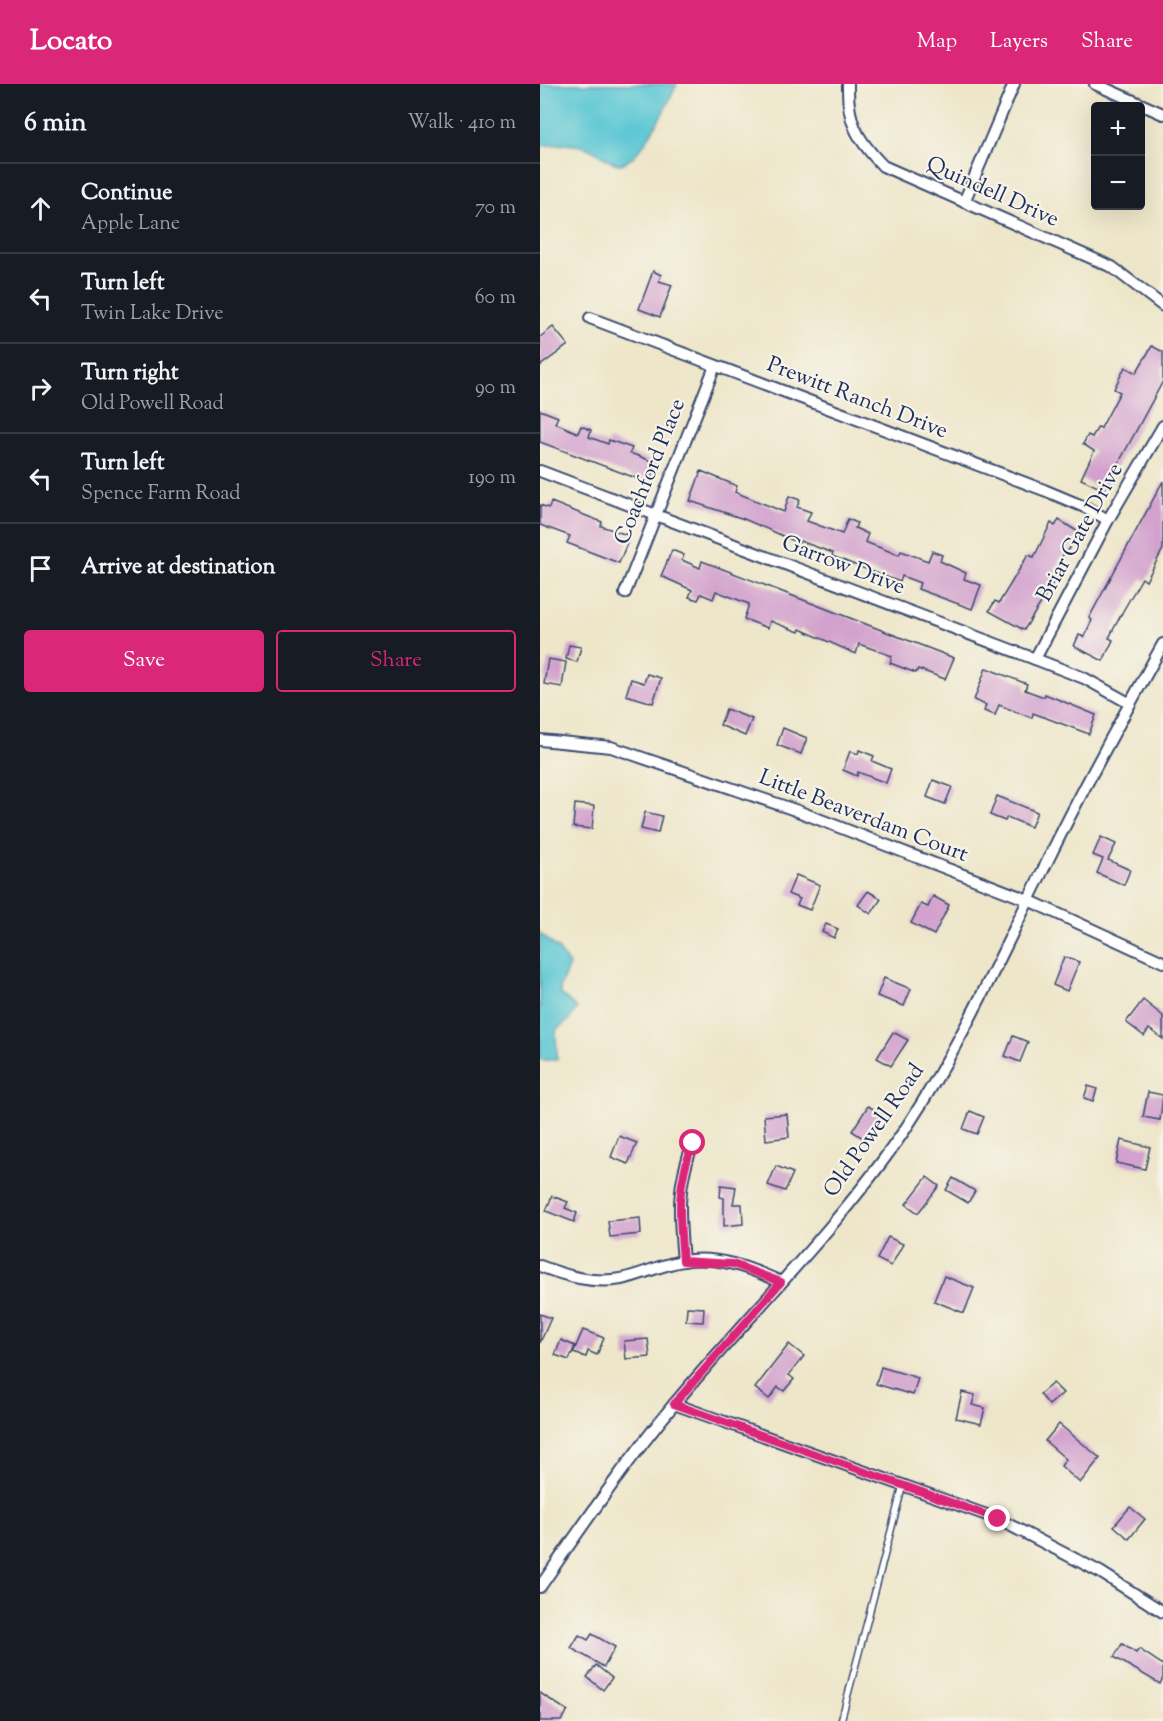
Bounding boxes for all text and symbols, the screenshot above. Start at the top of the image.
text: Locato [30,22,112,62]
text: Map [917,27,957,57]
text: Layers [990,27,1048,57]
text: Share [1081,27,1133,57]
map controls [1091,102,1145,210]
button: + [1091,102,1145,156]
text: 6 min [24,105,87,142]
text: Walk · 410 m [407,109,516,138]
street label: Quindell Drive [920,149,1064,237]
button: − [1091,156,1145,210]
text: Continue [81,178,172,210]
icon: ahead [24,192,57,225]
text: 70 m [475,194,516,223]
text: Apple Lane [81,210,180,239]
text: Turn left [81,268,164,300]
icon: left [24,282,57,315]
text: 60 m [475,284,516,313]
text: Twin Lake Drive [81,300,224,329]
street label: Prewitt Ranch Drive [762,350,952,448]
text: Turn right [81,358,178,390]
icon: right [24,372,57,405]
text: 90 m [475,374,516,403]
text: Old Powell Road [81,390,224,419]
street label: Coachford Place [607,394,695,550]
text: Turn left [81,448,164,480]
street label: Briar Gate Drive [1030,458,1132,608]
icon: left [24,462,57,495]
text: 190 m [468,464,516,493]
text: Spence Farm Road [81,480,241,509]
street label: Garrow Drive [777,528,909,604]
icon: arrive [24,552,57,585]
text: Arrive at destination [81,552,276,584]
button: Save [24,630,264,692]
button: Share [276,630,516,692]
street label: Little Beaverdam Court [754,762,973,872]
street label: Old Powell Road [817,1058,933,1204]
route start [679,1129,705,1155]
route end [984,1505,1010,1531]

